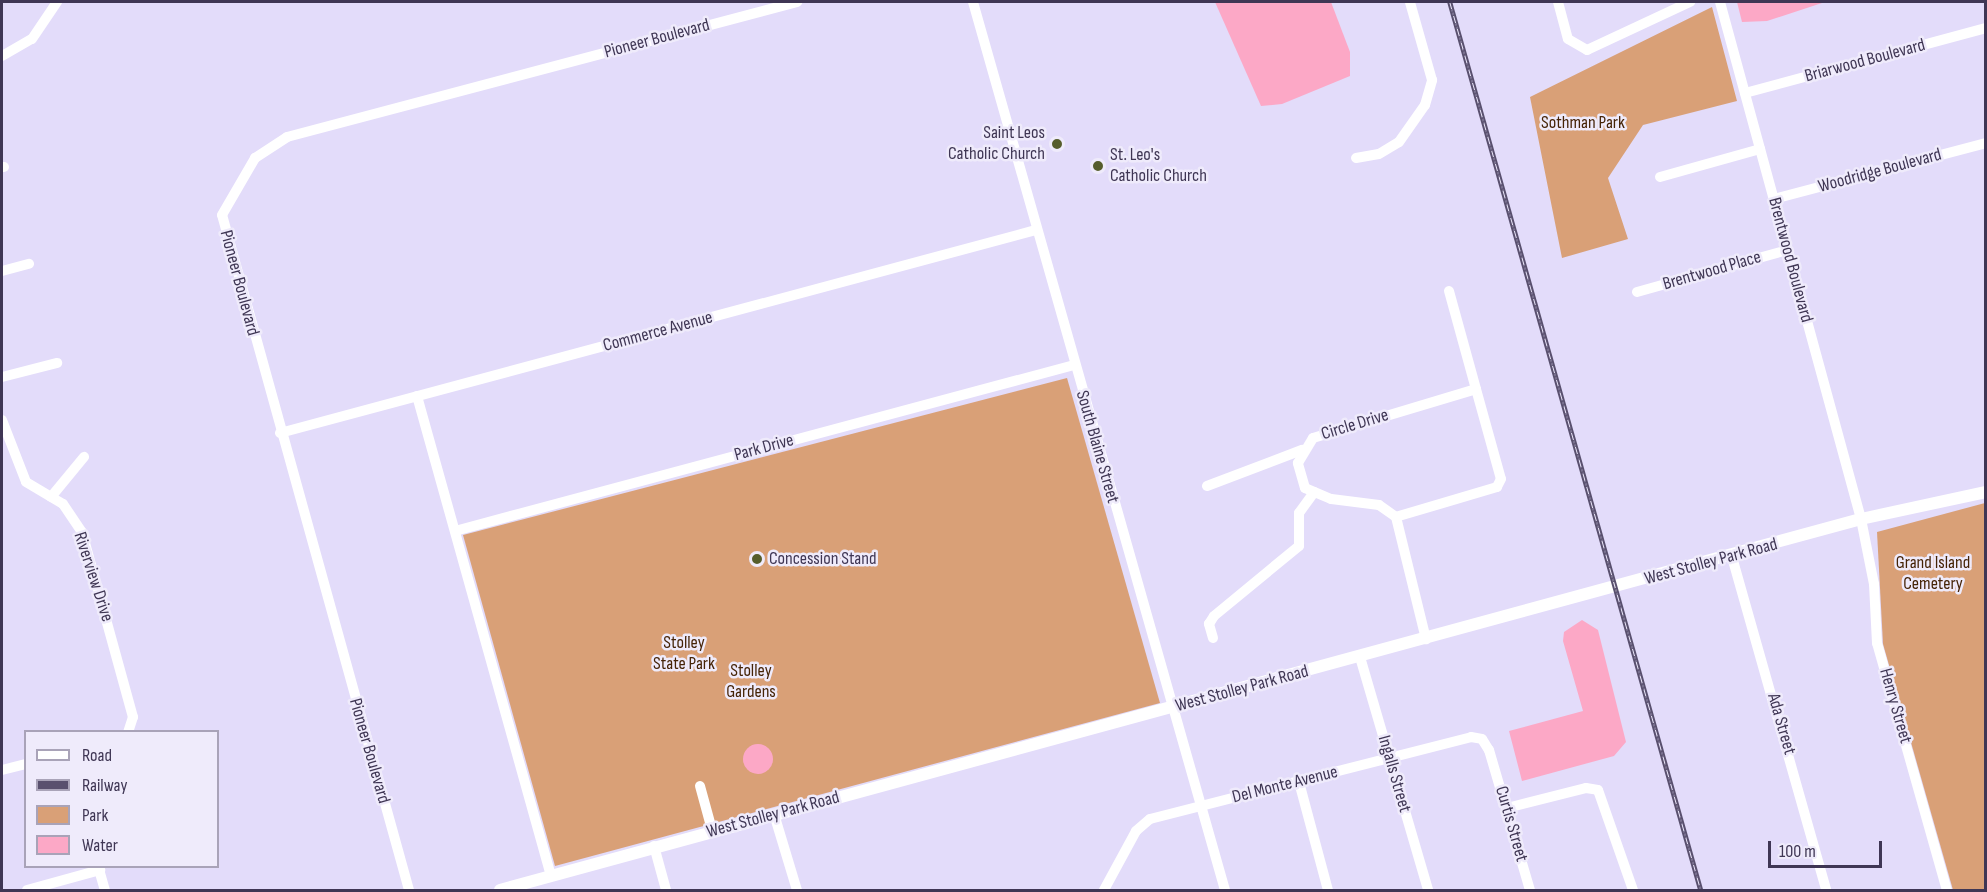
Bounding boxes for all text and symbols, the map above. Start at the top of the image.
street label: Pioneer Boulevard [602,15,712,63]
street label: Briarwood Boulevard [1802,35,1928,87]
park label: Sothman Park [1541,112,1625,134]
place label: Saint Leos Catholic Church [948,123,1045,166]
marker: Saint Leos Catholic Church [1050,137,1064,151]
street label: Woodridge Boulevard [1816,144,1944,198]
place label: St. Leo's Catholic Church [1110,145,1207,188]
marker: St. Leo's Catholic Church [1091,159,1105,173]
street label: Brentwood Boulevard [1763,195,1817,325]
street label: Pioneer Boulevard [215,228,263,338]
street label: Brentwood Place [1660,247,1764,295]
street label: Commerce Avenue [601,307,715,357]
street label: South Blaine Street [1071,388,1123,506]
street label: Circle Drive [1319,405,1391,445]
street label: Park Drive [732,430,796,466]
street label: Riverview Drive [68,529,118,625]
street label: West Stolley Park Road [1642,534,1780,590]
place label: Concession Stand [769,548,876,570]
marker: Concession Stand [750,552,764,566]
park label: Grand Island Cemetery [1896,553,1970,596]
park label: Stolley State Park [653,633,715,676]
park label: Stolley Gardens [726,661,776,704]
street label: West Stolley Park Road [1173,661,1311,717]
street label: Henry Street [1874,666,1916,746]
street label: Ada Street [1762,691,1800,757]
street label: Pioneer Boulevard [344,696,394,806]
legend [24,730,219,868]
street label: Ingalls Street [1373,733,1415,815]
text: Road [82,745,112,766]
street label: Del Monte Avenue [1230,761,1340,809]
text: Railway [82,775,127,796]
street label: Curtis Street [1490,784,1532,864]
street label: West Stolley Park Road [704,787,842,843]
text: Park [82,805,108,826]
scale bar [1771,829,1885,867]
text: Water [82,835,118,856]
text: 100 m [1779,841,1816,862]

